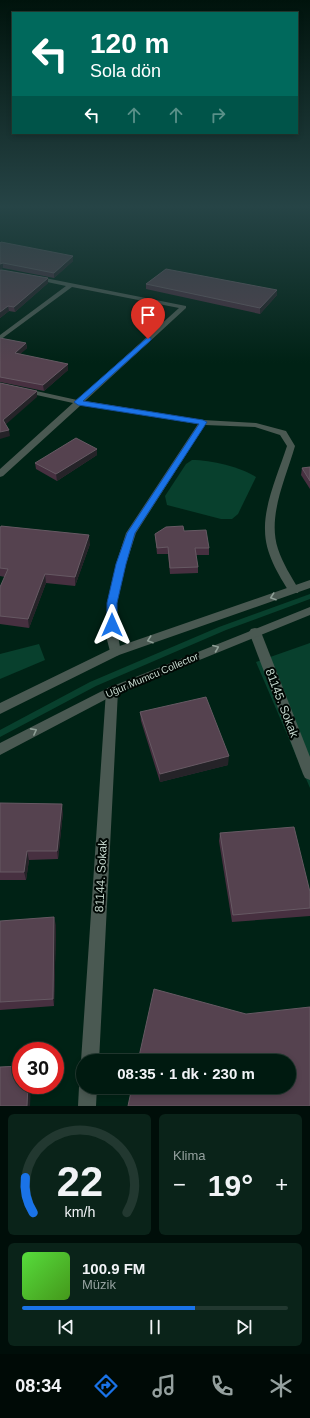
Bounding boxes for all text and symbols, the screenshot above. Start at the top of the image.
icon: left [24,28,76,80]
text: 120 m [90,28,169,59]
text: Sola dön [90,61,161,81]
icon: left [81,104,103,126]
icon: ahead [123,104,145,126]
icon: ahead [165,104,187,126]
icon: right [207,104,229,126]
pin [131,298,165,339]
icon: arrive [137,304,159,326]
one-way arrow [270,592,277,601]
position arrow [91,604,133,646]
one-way arrow [147,635,154,643]
one-way arrow [212,645,220,653]
street label: Uğur Mumcu Collector [104,650,201,699]
street label: 81145. Sokak [262,667,302,740]
one-way arrow [30,728,37,735]
street label: 81144. Sokak [92,838,110,913]
speed limit sign: 30 [12,1042,64,1094]
text: 08:35 · 1 dk · 230 m [117,1065,255,1082]
text: Klima [173,1148,206,1163]
text: 22 [56,1157,103,1204]
text: 19° [208,1169,253,1202]
text: − [173,1172,186,1197]
text: + [275,1172,288,1197]
text: km/h [64,1203,95,1219]
text: 100.9 FM [82,1260,145,1277]
text: Müzik [82,1277,116,1292]
icon: previous [55,1316,77,1338]
icon: pause [144,1316,166,1338]
icon: next [233,1316,255,1338]
icon: directions [92,1372,120,1400]
icon: music [150,1372,178,1400]
icon: phone [208,1372,236,1400]
icon: climate [267,1372,295,1400]
text: 08:34 [15,1376,61,1396]

